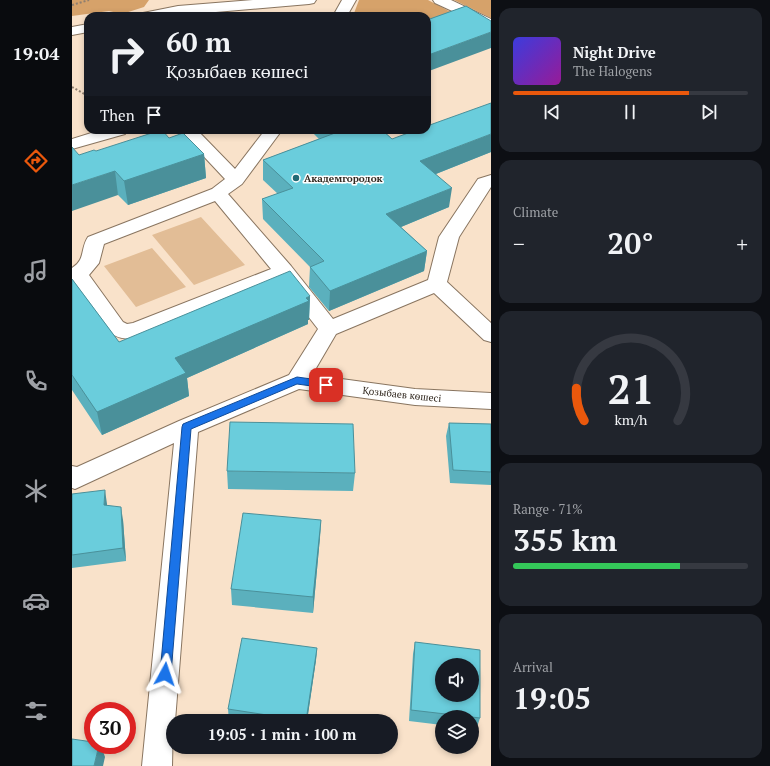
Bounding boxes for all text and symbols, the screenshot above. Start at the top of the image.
text: 60 m [166,23,231,60]
icon: right [100,28,152,80]
text: 19:04 [13,41,59,65]
text: Night Drive [573,42,656,62]
text: Қозыбаев көшесі [166,59,309,83]
text: The Halogens [573,62,652,80]
icon: previous [541,101,563,123]
icon: pause [619,101,641,123]
icon: next [698,101,720,123]
icon: arrive [143,104,165,126]
text: Then [100,105,135,125]
icon: directions [22,147,50,175]
place label: Академгородок [304,172,383,185]
marker: Академгородок [291,173,301,183]
text: Climate [513,203,558,221]
text: 20° [607,223,654,263]
text: − [513,229,525,258]
text: + [736,229,748,258]
icon: music [22,257,50,285]
text: 21 [607,361,654,416]
icon: phone [22,367,50,395]
pin [309,368,343,402]
icon: arrive [315,374,337,396]
street label: Қозыбаев көшесі [362,384,442,405]
text: km/h [614,410,648,429]
icon: climate [22,477,50,505]
text: Range · 71% [513,500,583,518]
text: 355 km [513,520,617,560]
icon: car [22,587,50,615]
position arrow [144,653,186,695]
map controls [435,658,479,754]
button: sound [435,658,479,702]
text: Arrival [513,658,553,676]
text: 19:05 [513,678,591,718]
icon: filters [22,697,50,725]
speed limit sign: 30 [84,702,136,754]
button: layers [435,710,479,754]
text: 19:05 · 1 min · 100 m [208,724,356,744]

